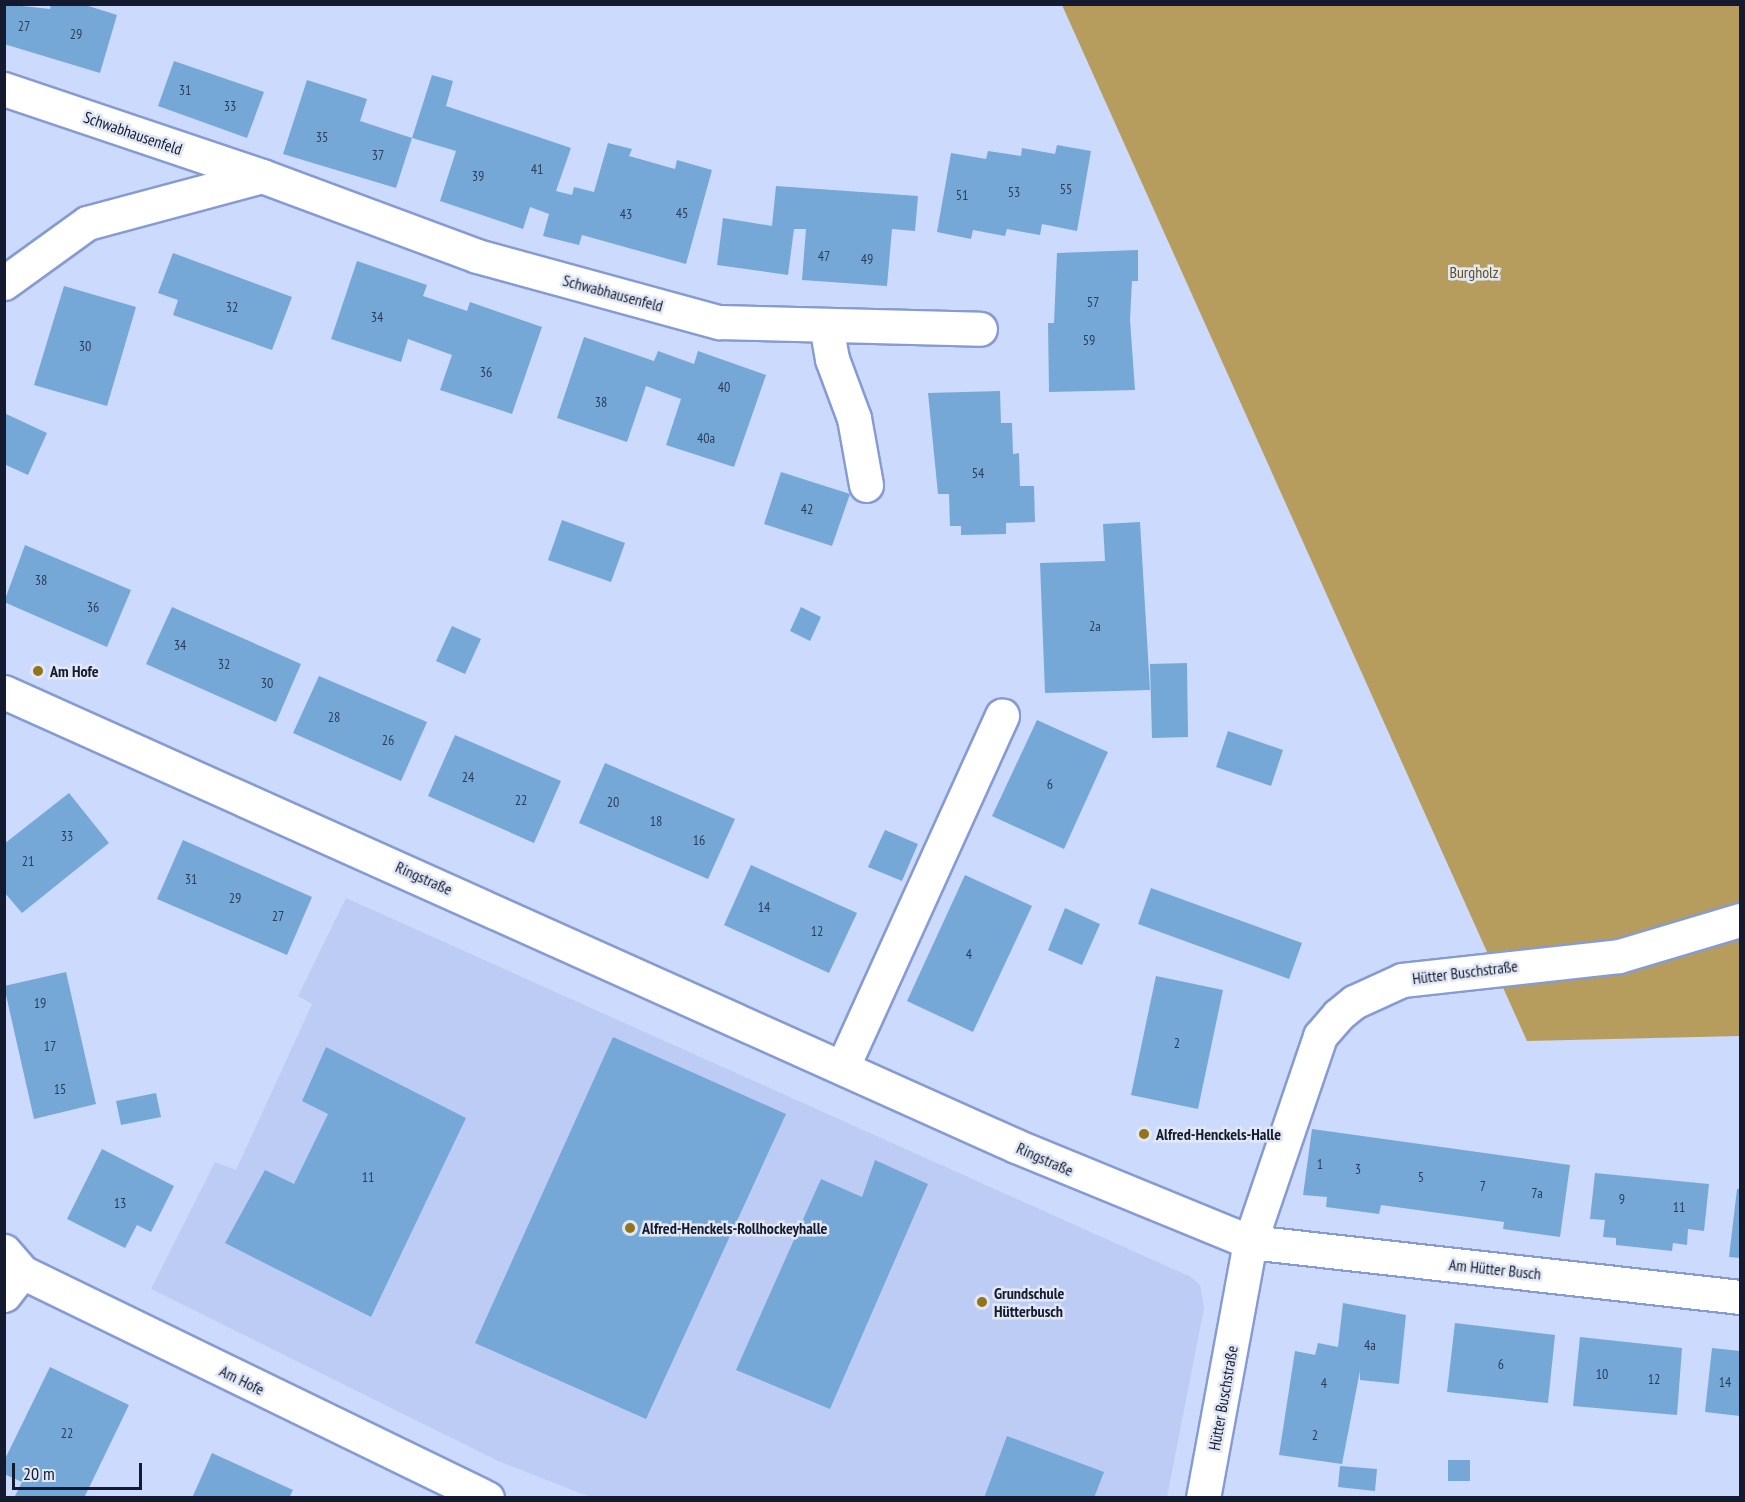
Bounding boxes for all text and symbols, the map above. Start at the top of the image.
house number: 27 [18,18,30,34]
house number: 29 [70,26,82,42]
house number: 31 [179,82,191,98]
house number: 33 [224,98,236,114]
street label: Schwabhausenfeld [81,107,185,159]
house number: 35 [316,129,328,145]
house number: 37 [372,147,384,163]
house number: 41 [531,161,543,177]
house number: 39 [472,168,484,184]
house number: 55 [1060,181,1072,197]
house number: 53 [1008,184,1020,200]
house number: 51 [956,187,968,203]
house number: 45 [676,205,688,221]
house number: 43 [620,206,632,222]
house number: 47 [818,248,830,264]
house number: 49 [861,251,873,267]
park label: Burgholz [1449,262,1499,282]
street label: Schwabhausenfeld [561,270,665,316]
house number: 57 [1087,294,1099,310]
house number: 32 [226,299,238,315]
house number: 34 [371,309,383,325]
house number: 59 [1083,332,1095,348]
house number: 30 [79,338,91,354]
house number: 36 [480,364,492,380]
house number: 40 [718,379,730,395]
house number: 38 [595,394,607,410]
house number: 40a [697,430,715,446]
house number: 54 [972,465,984,481]
house number: 42 [801,501,813,517]
house number: 38 [35,572,47,588]
house number: 36 [87,599,99,615]
house number: 2a [1089,618,1101,634]
house number: 34 [174,637,186,653]
house number: 32 [218,656,230,672]
place label: Am Hofe [50,661,99,681]
marker: Am Hofe [31,664,45,678]
house number: 30 [261,675,273,691]
house number: 28 [328,709,340,725]
house number: 26 [382,732,394,748]
house number: 24 [462,769,474,785]
house number: 6 [1047,776,1053,792]
house number: 22 [515,792,527,808]
house number: 20 [607,794,619,810]
house number: 18 [650,813,662,829]
house number: 33 [61,828,73,844]
house number: 16 [693,832,705,848]
house number: 21 [22,853,34,869]
street label: Ringstraße [393,857,455,899]
house number: 31 [185,871,197,887]
house number: 29 [229,890,241,906]
house number: 14 [758,899,770,915]
house number: 27 [272,908,284,924]
house number: 12 [811,923,823,939]
house number: 4 [966,946,972,962]
street label: Hütter Buschstraße [1411,956,1519,988]
house number: 19 [34,995,46,1011]
house number: 2 [1174,1035,1180,1051]
house number: 17 [44,1038,56,1054]
house number: 15 [54,1081,66,1097]
place label: Alfred-Henckels-Halle [1156,1124,1281,1144]
marker: Alfred-Henckels-Halle [1137,1127,1151,1141]
street label: Ringstraße [1014,1138,1076,1180]
house number: 1 [1317,1156,1323,1172]
house number: 3 [1355,1161,1361,1177]
house number: 11 [362,1169,374,1185]
house number: 5 [1418,1169,1424,1185]
house number: 7 [1480,1178,1486,1194]
house number: 7a [1531,1185,1543,1201]
house number: 9 [1619,1191,1625,1207]
house number: 13 [114,1195,126,1211]
house number: 11 [1673,1199,1685,1215]
place label: Alfred-Henckels-Rollhockeyhalle [642,1218,827,1238]
marker: Alfred-Henckels-Rollhockeyhalle [623,1221,637,1235]
street label: Am Hütter Busch [1448,1255,1542,1283]
place label: Grundschule Hütterbusch [994,1283,1064,1321]
marker: Grundschule Hütterbusch [975,1295,989,1309]
house number: 4a [1364,1337,1376,1353]
street label: Hütter Buschstraße [1204,1344,1242,1452]
house number: 6 [1498,1356,1504,1372]
street label: Am Hofe [217,1361,267,1399]
house number: 10 [1596,1366,1608,1382]
house number: 12 [1648,1371,1660,1387]
house number: 14 [1719,1374,1731,1390]
house number: 4 [1321,1375,1327,1391]
house number: 22 [61,1425,73,1441]
house number: 2 [1312,1427,1318,1443]
scale bar [15,1451,146,1489]
text: 20 m [23,1462,55,1485]

